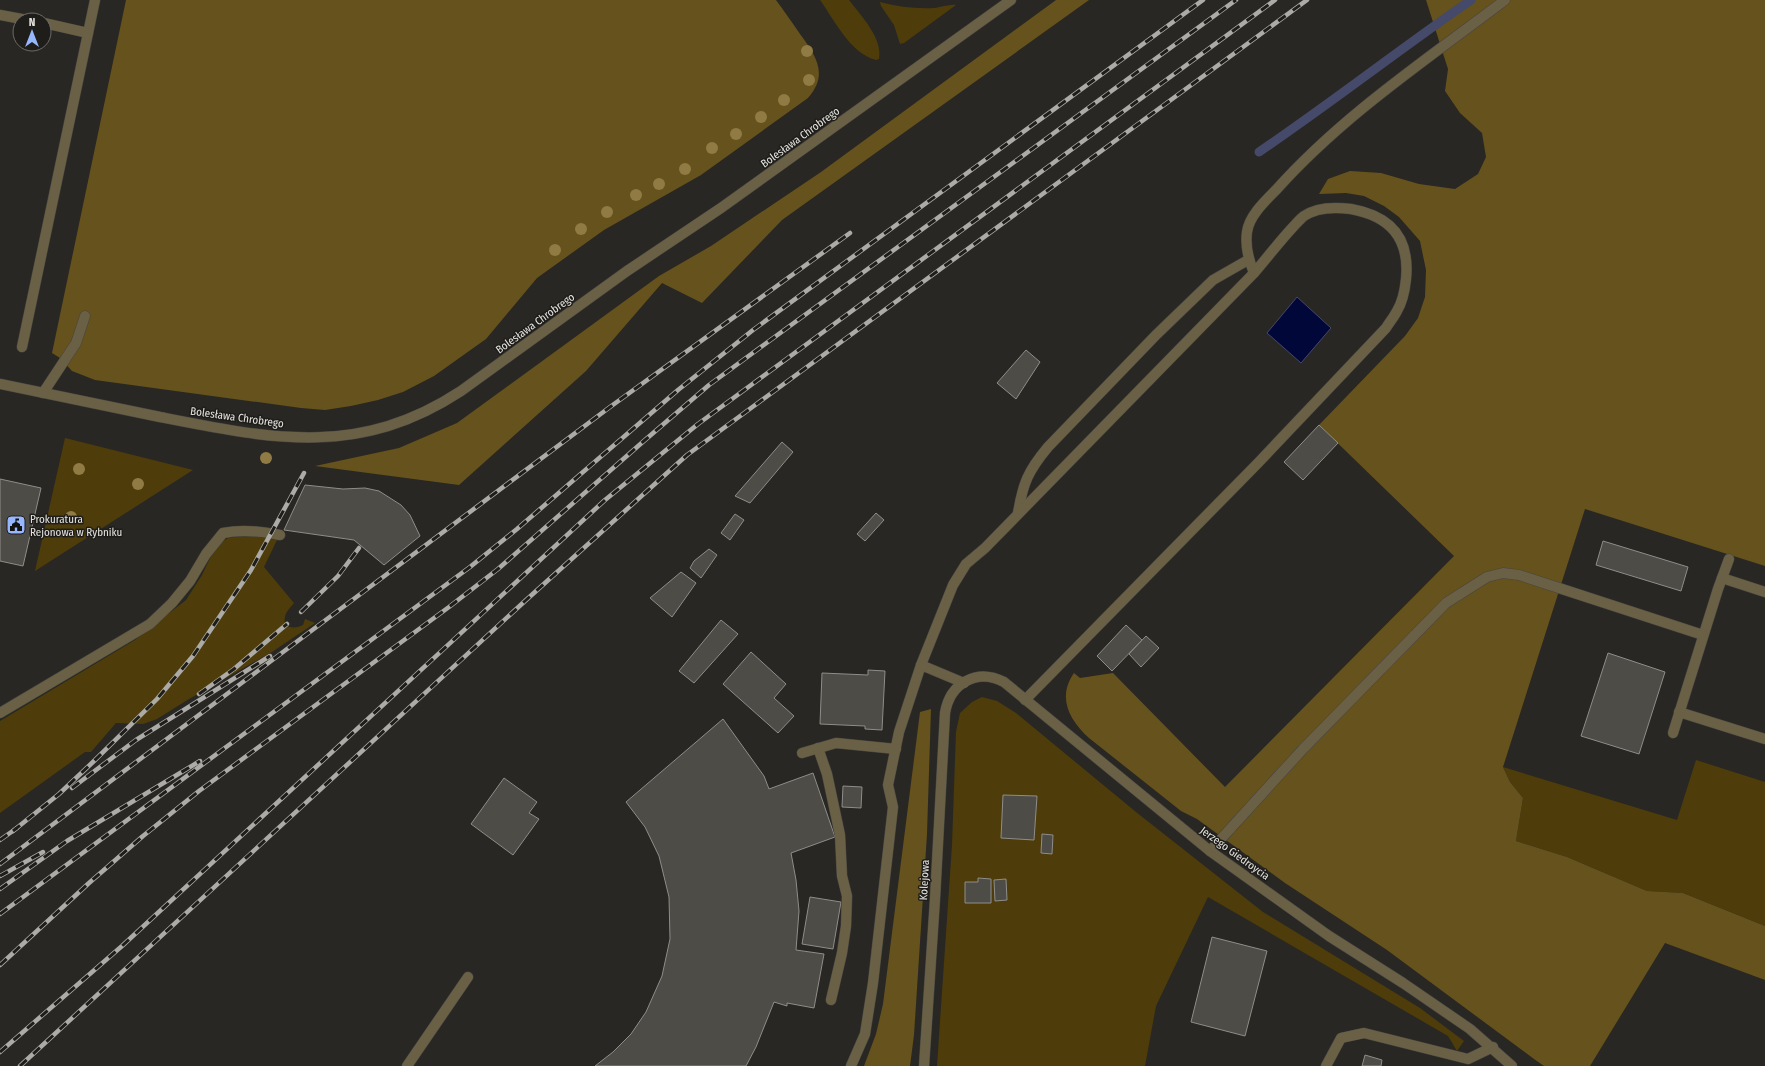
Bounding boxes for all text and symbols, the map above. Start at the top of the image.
north arrow [12,12,52,52]
text: N [29,16,35,29]
street label: Bolesława Chrobrego [758,104,842,170]
street label: Bolesława Chrobrego [493,290,577,356]
street label: Bolesława Chrobrego [189,404,285,431]
place label: Prokuratura Rejonowa w Rybniku [30,513,122,539]
public building icon: Prokuratura Rejonowa w Rybniku [5,514,27,536]
street label: Jerzego Giedroycia [1197,824,1272,883]
street label: Kolejowa [917,859,932,901]

